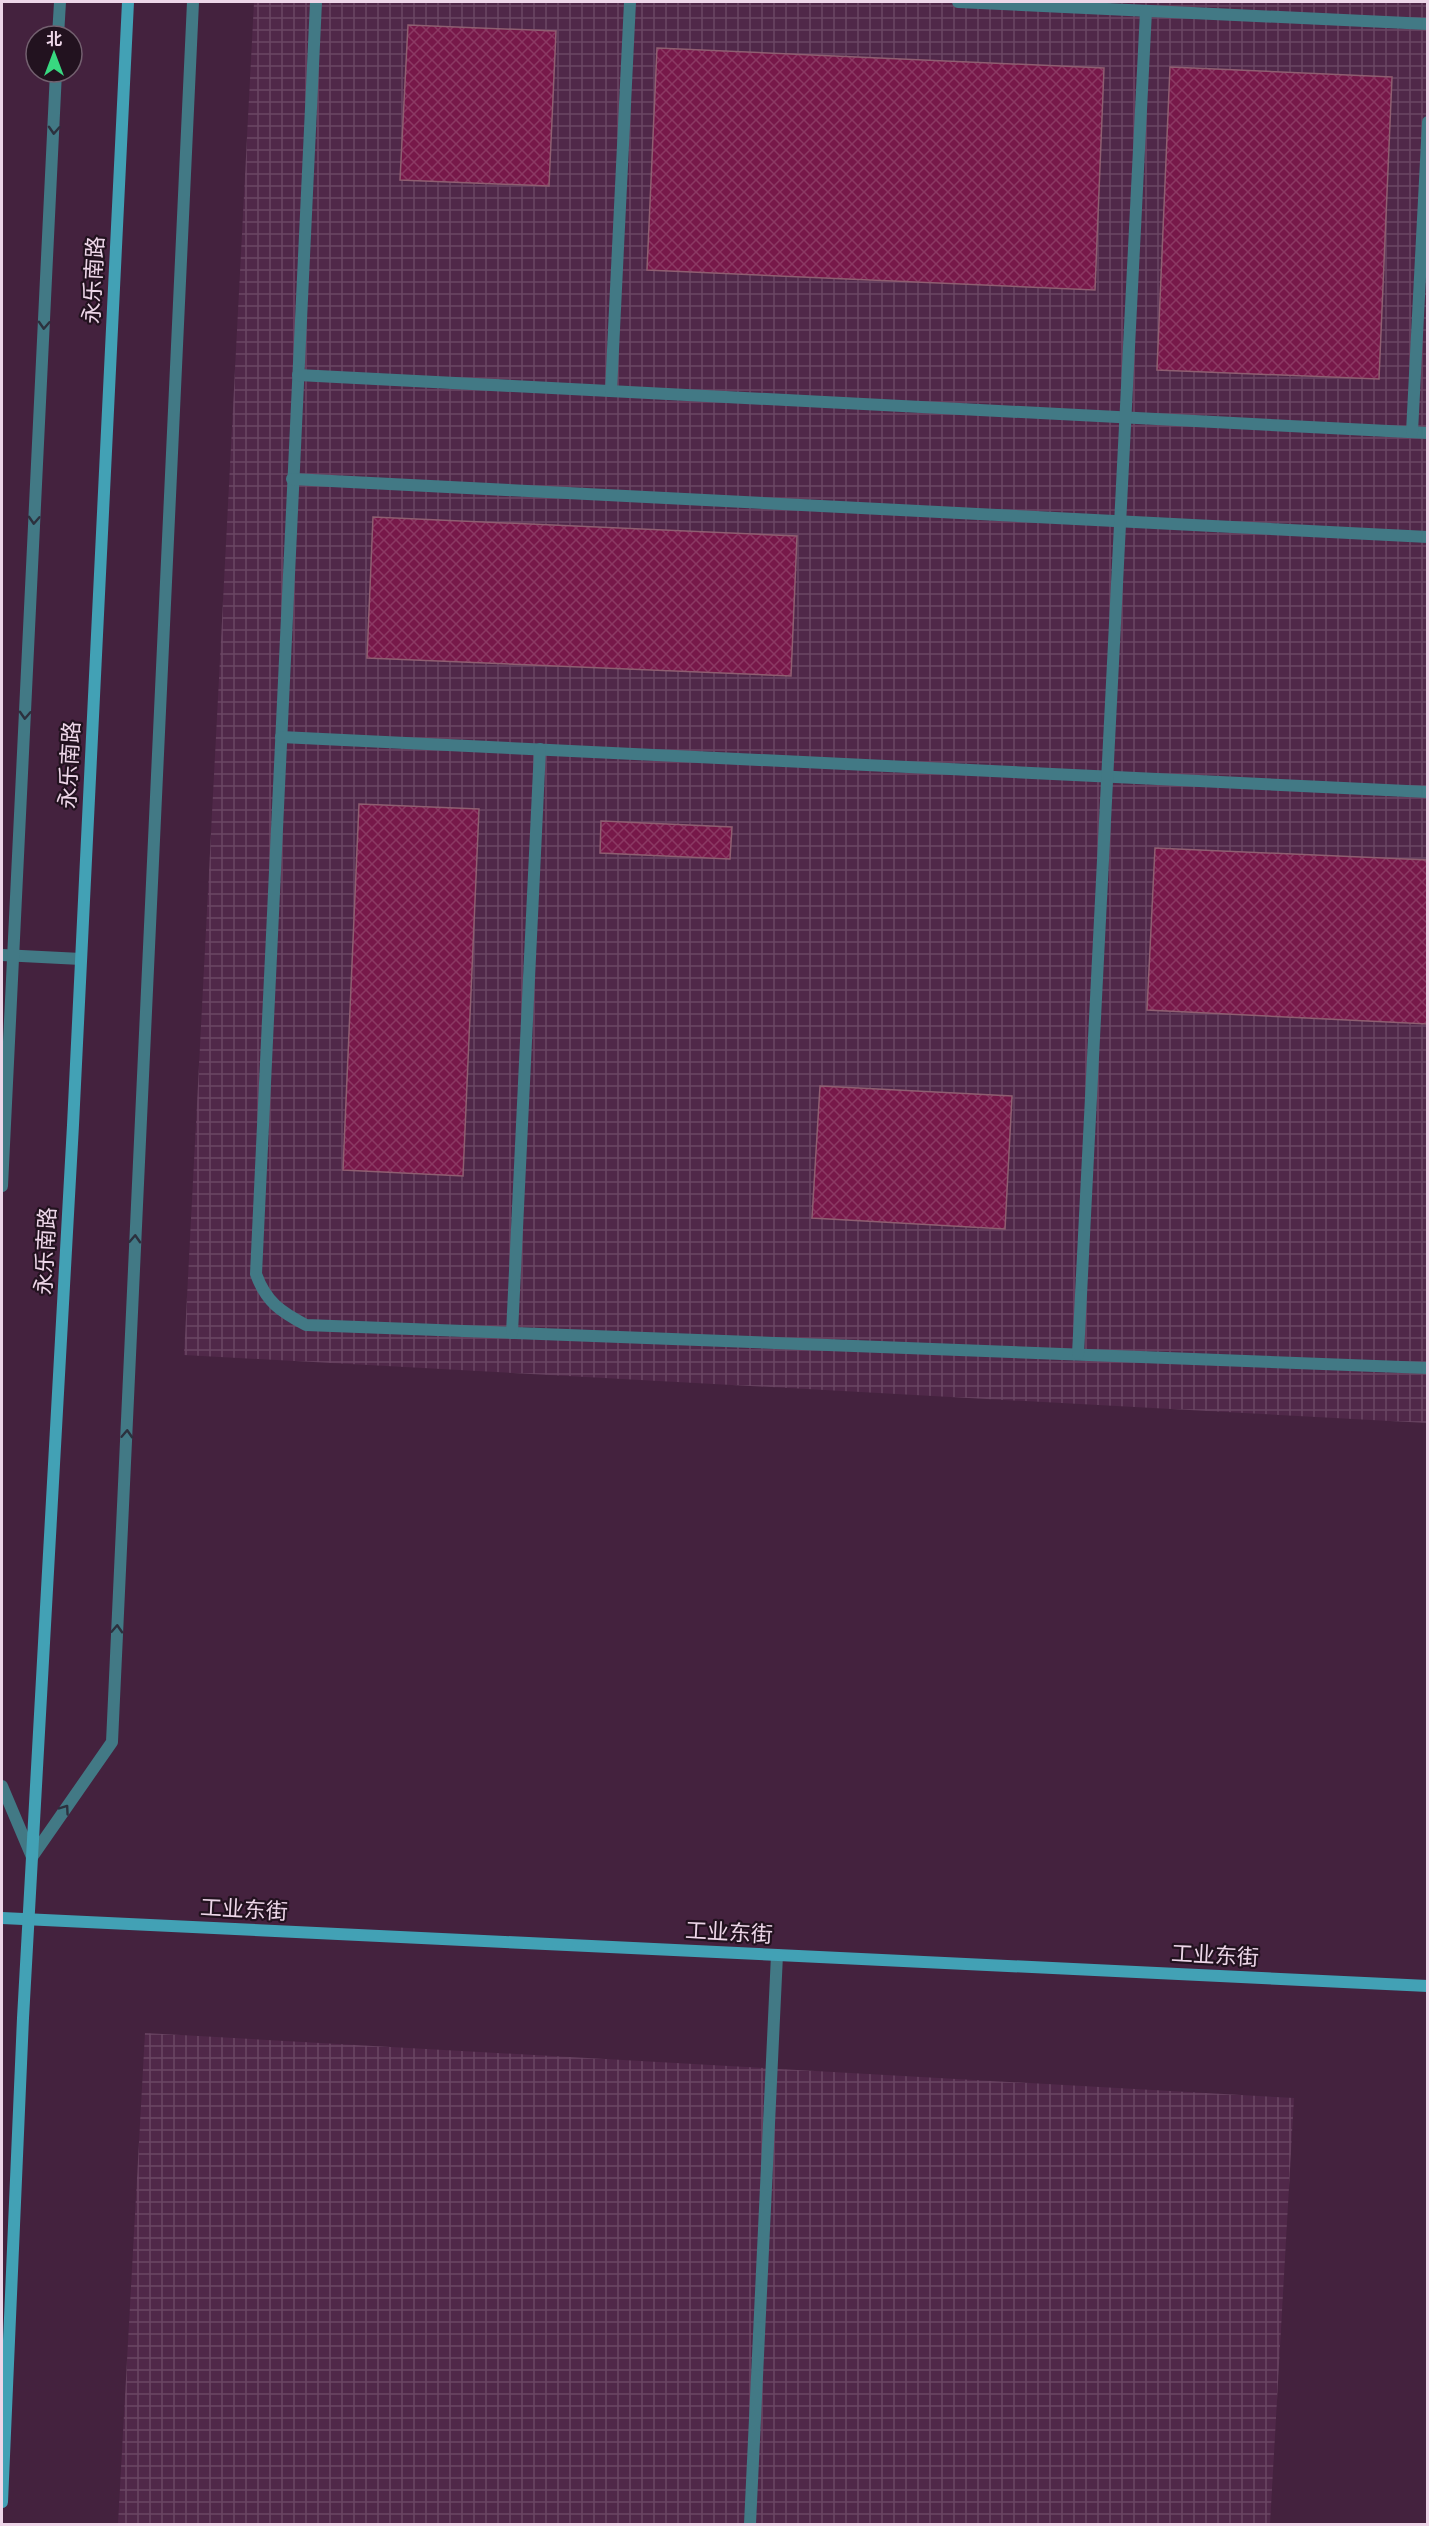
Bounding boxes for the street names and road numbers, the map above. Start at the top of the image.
street label: 永乐南路 [75,235,111,325]
street label: 永乐南路 [51,720,87,810]
street label: 永乐南路 [27,1206,63,1296]
street label: 工业东街 [199,1891,289,1927]
street label: 工业东街 [684,1914,774,1950]
street label: 工业东街 [1170,1937,1260,1973]

